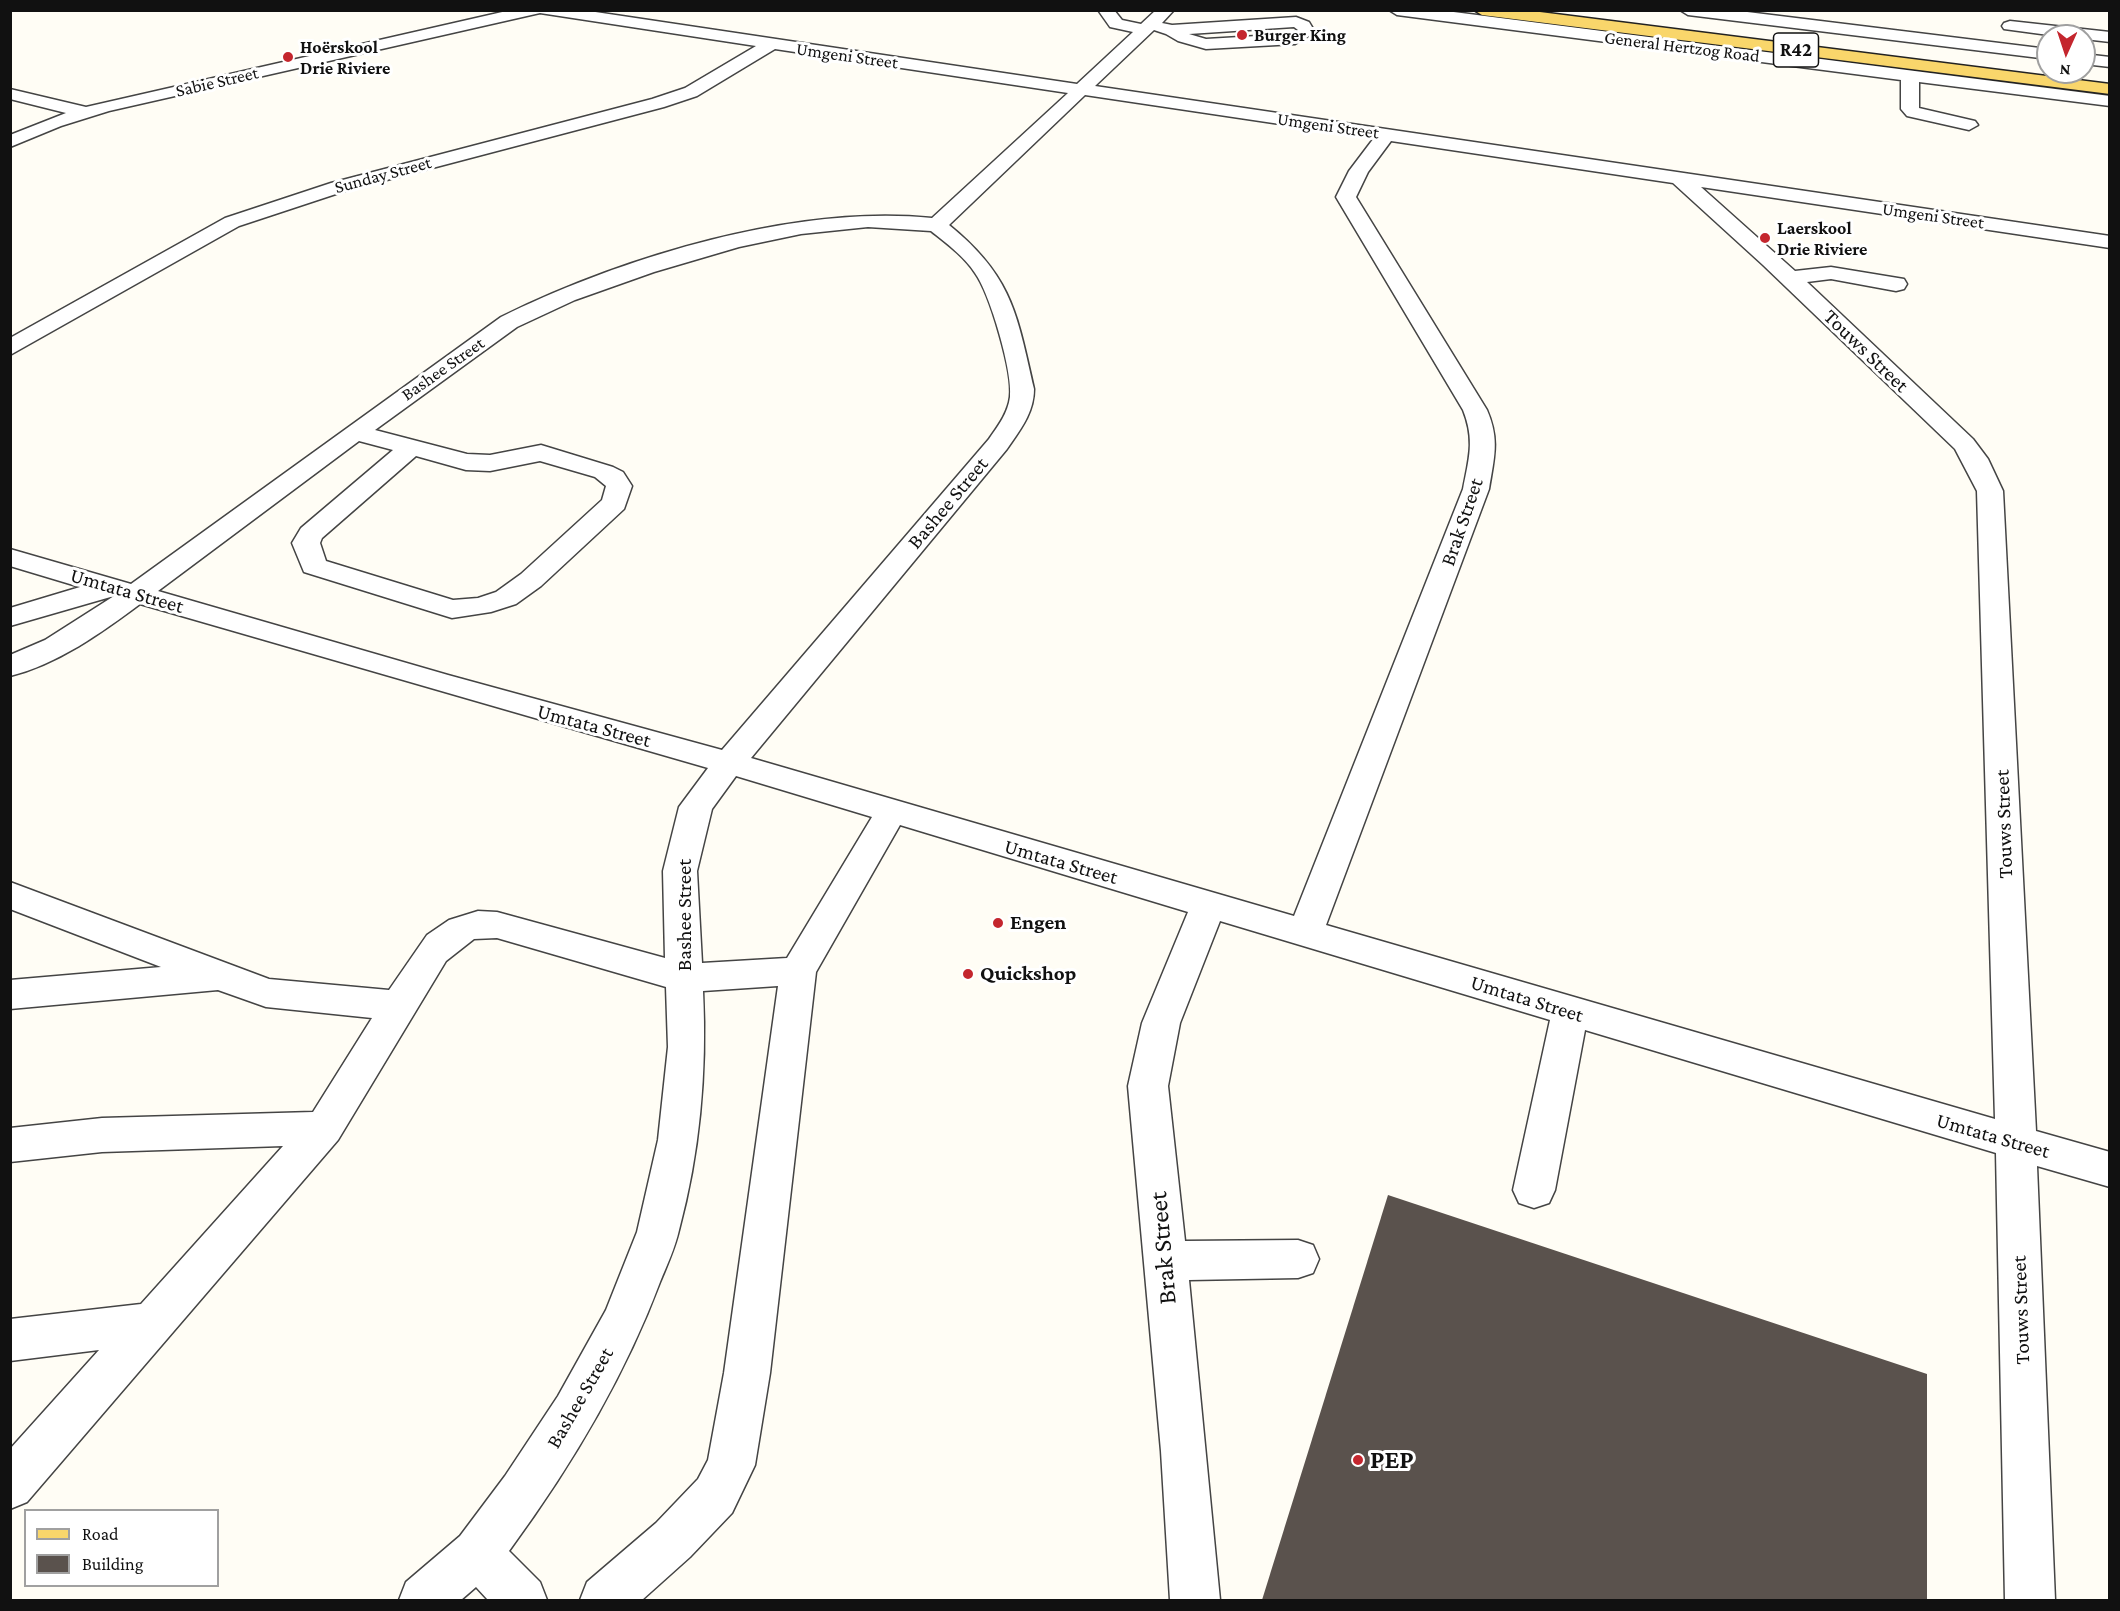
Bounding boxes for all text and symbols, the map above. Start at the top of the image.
place label: Burger King [1254,24,1346,46]
north arrow [2036,24,2096,84]
street label: General Hertzog Road [1603,27,1761,67]
marker: Burger King [1235,28,1249,42]
road number: R42 [1774,33,1818,67]
place label: Hoërskool Drie Riviere [300,36,390,78]
street label: Umgeni Street [795,38,899,74]
marker: Hoërskool Drie Riviere [281,50,295,64]
street label: Sabie Street [174,62,260,102]
text: N [2059,62,2071,79]
street label: Umgeni Street [1276,108,1380,144]
street label: Sunday Street [332,152,434,198]
street label: Umgeni Street [1881,198,1985,234]
place label: Laerskool Drie Riviere [1777,217,1867,260]
marker: Laerskool Drie Riviere [1758,231,1772,245]
street label: Touws Street [1818,304,1914,398]
street label: Bashee Street [397,333,489,405]
street label: Bashee Street [902,452,994,554]
street label: Brak Street [1435,475,1489,569]
street label: Umtata Street [67,563,187,619]
street label: Umtata Street [534,699,654,753]
street label: Touws Street [1990,769,2018,879]
street label: Umtata Street [1001,834,1121,890]
street label: Bashee Street [672,859,698,971]
place label: Engen [1010,910,1066,936]
marker: Engen [991,916,1005,930]
place label: Quickshop [980,961,1076,987]
marker: Quickshop [961,967,975,981]
street label: Umtata Street [1467,970,1587,1028]
street label: Umtata Street [1933,1108,2053,1164]
street label: Brak Street [1143,1190,1183,1306]
street label: Touws Street [2007,1255,2035,1365]
street label: Bashee Street [541,1343,619,1453]
place label: PEP [1370,1444,1414,1476]
marker: PEP [1351,1453,1365,1467]
legend [24,1509,219,1587]
text: Road [82,1524,119,1544]
text: Building [82,1554,143,1574]

